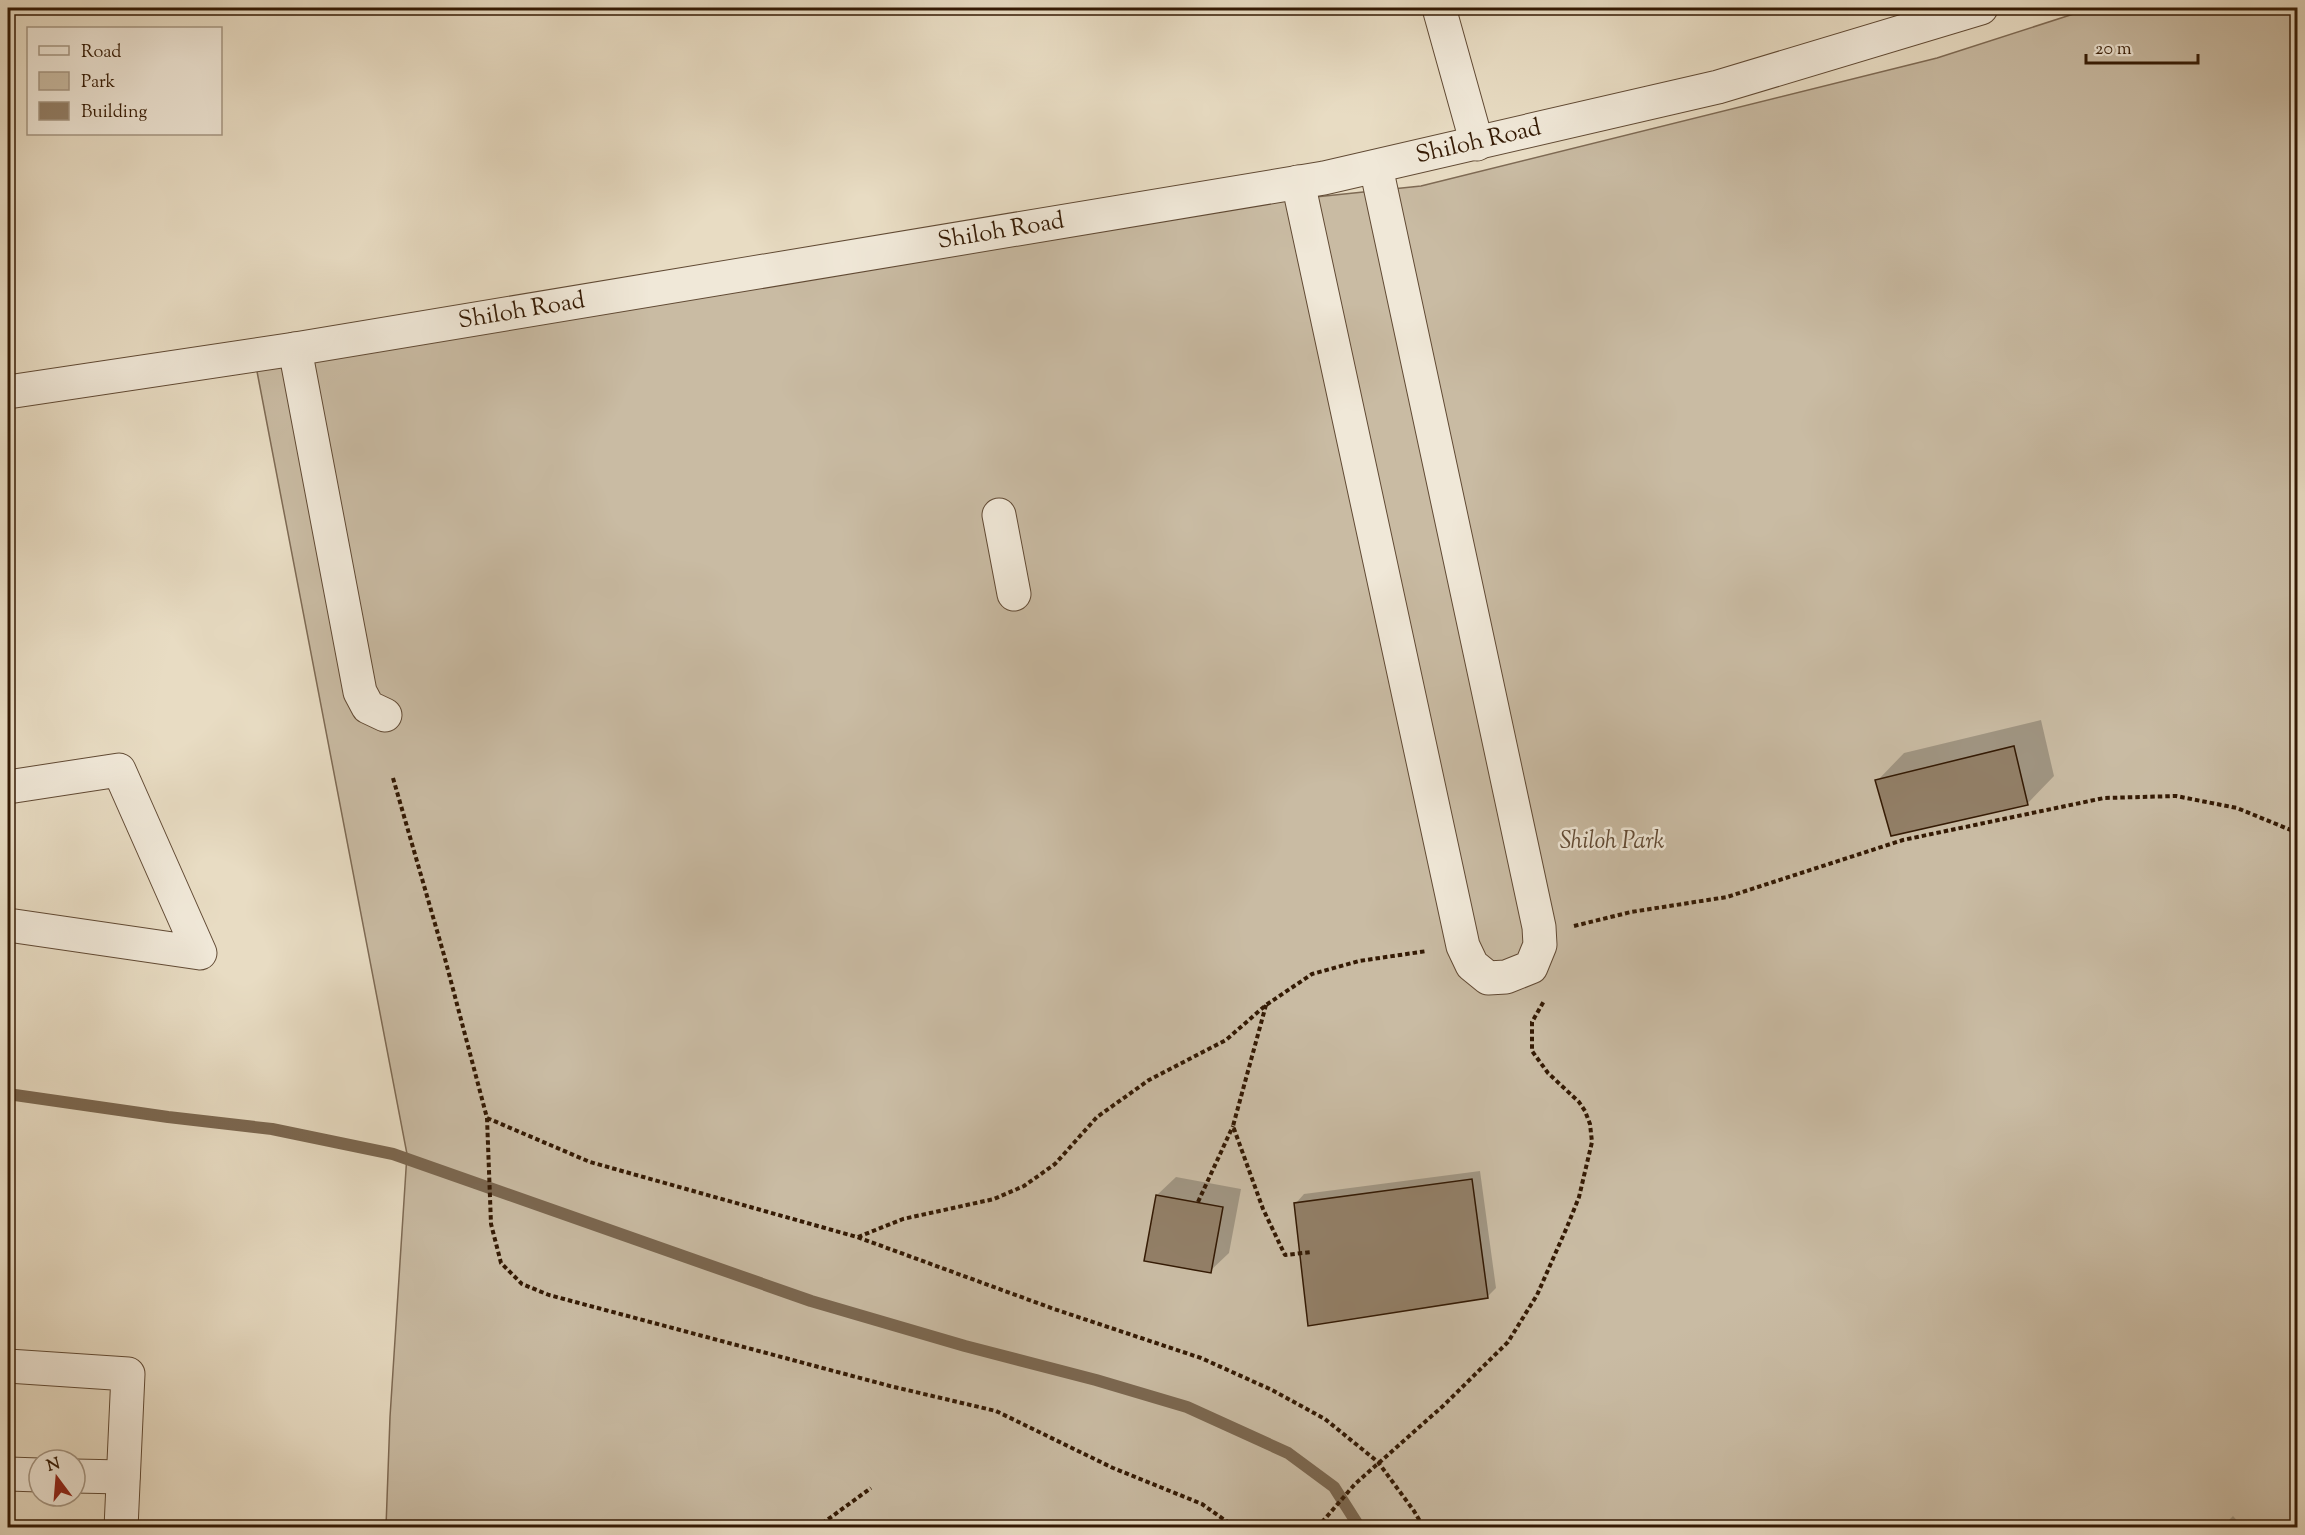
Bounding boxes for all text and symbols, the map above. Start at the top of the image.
legend [27,27,222,135]
scale bar [2086,27,2198,65]
text: 20 m [2095,37,2132,63]
text: Road [81,40,121,66]
text: Park [81,70,116,96]
text: Building [81,100,147,126]
street label: Shiloh Road [1412,111,1545,173]
street label: Shiloh Road [935,204,1067,259]
street label: Shiloh Road [456,284,588,339]
park label: Shiloh Park [1560,825,1664,859]
north arrow [27,1448,87,1508]
text: N [44,1453,63,1479]

